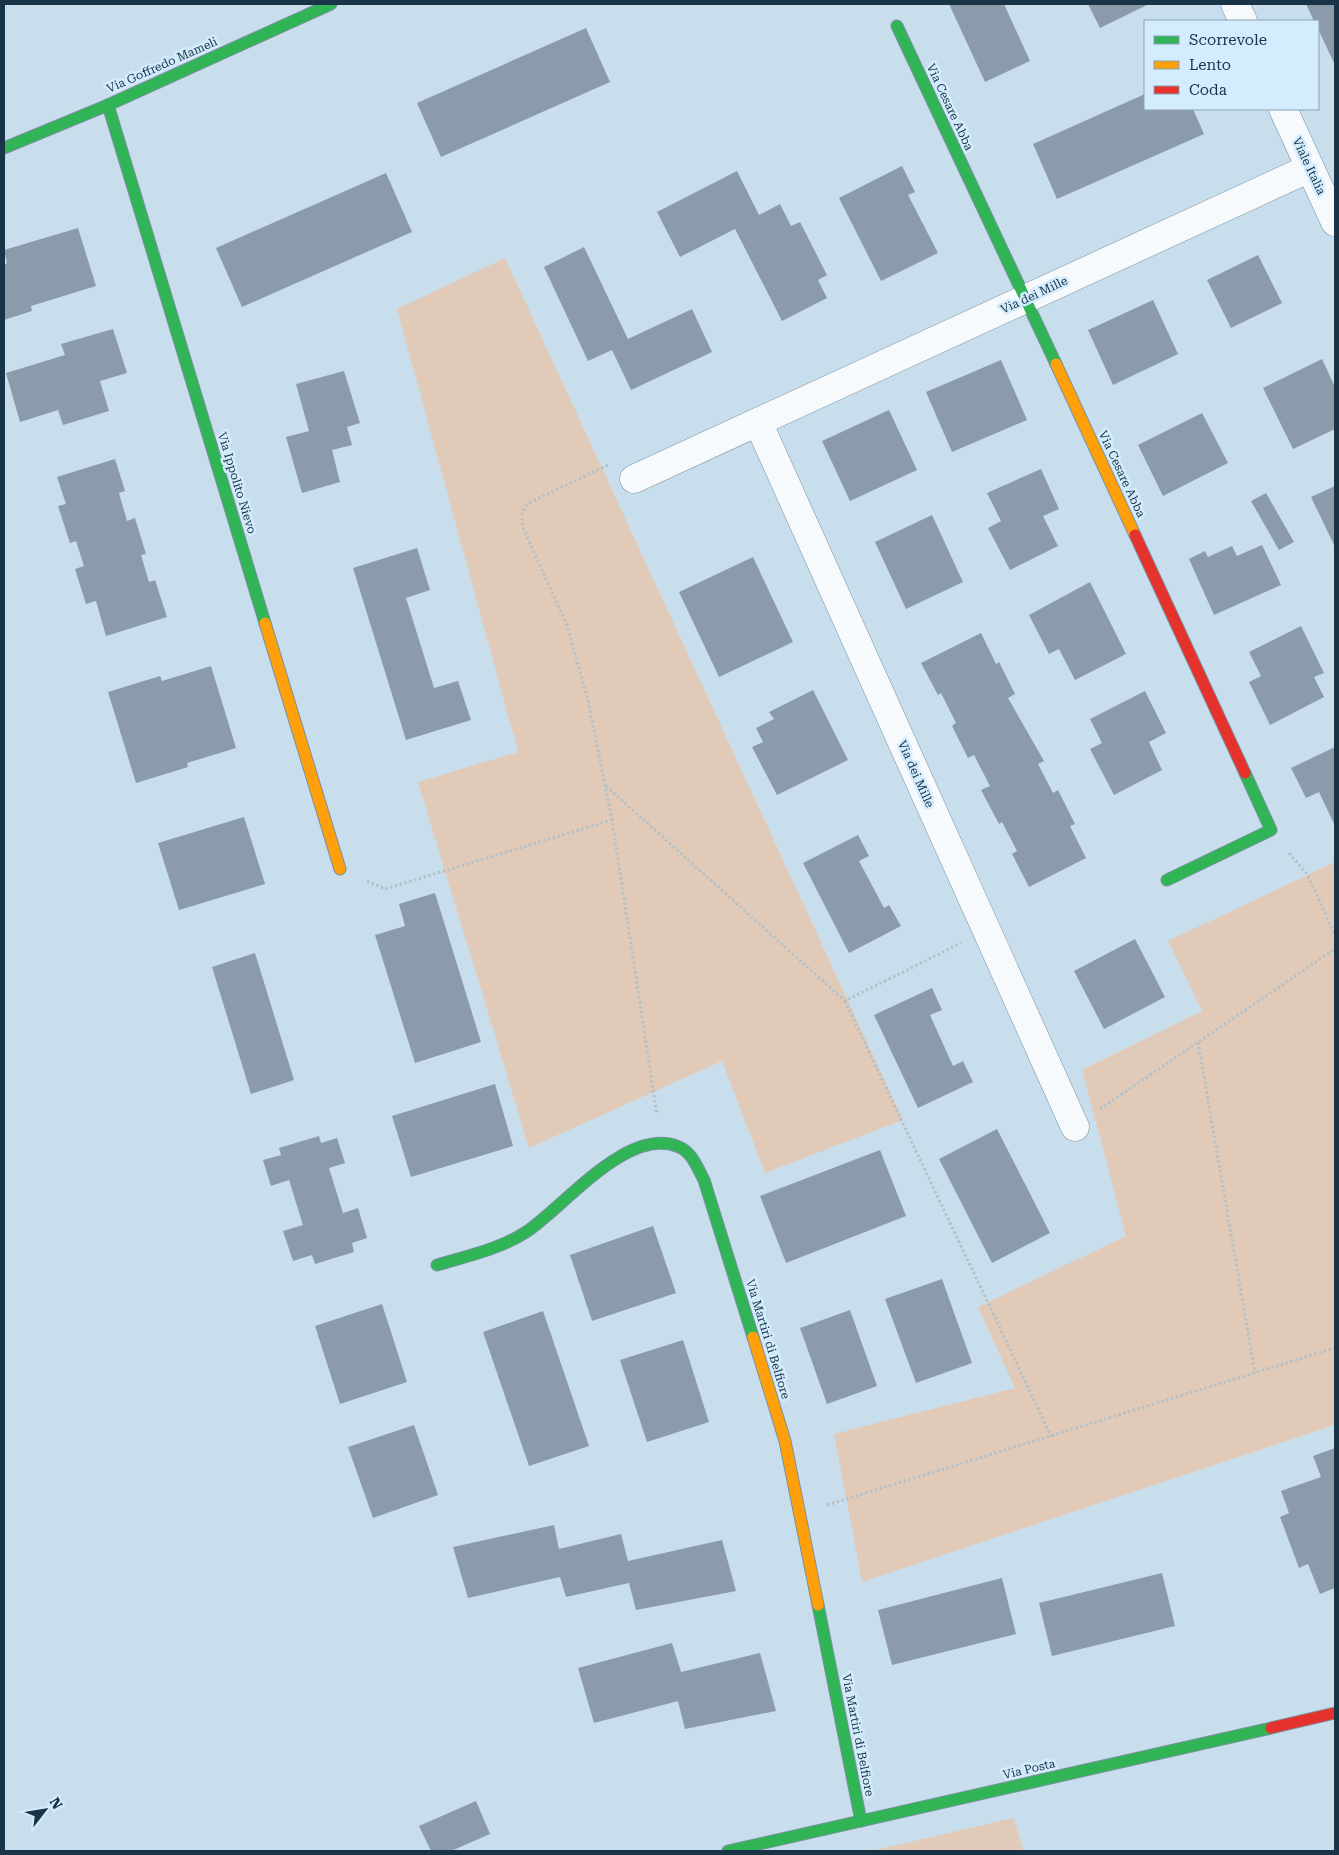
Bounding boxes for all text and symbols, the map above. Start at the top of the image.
legend [1144,20,1319,110]
text: Scorrevole [1189,31,1267,49]
street label: Via Goffredo Mameli [105,34,220,96]
text: Lento [1189,56,1231,74]
street label: Via Cesare Abba [924,61,976,153]
text: Coda [1189,81,1227,99]
street label: Viale Italia [1290,135,1329,197]
street label: Via dei Mille [998,273,1070,317]
street label: Via Cesare Abba [1096,428,1148,520]
street label: Via Ippolito Nievo [215,430,259,536]
street label: Via dei Mille [895,738,937,810]
street label: Via Martiri di Belfiore [743,1277,793,1401]
street label: Via Martiri di Belfiore [839,1673,877,1798]
street label: Via Posta [1002,1756,1057,1782]
north arrow [20,1785,70,1835]
text: N [47,1795,66,1812]

